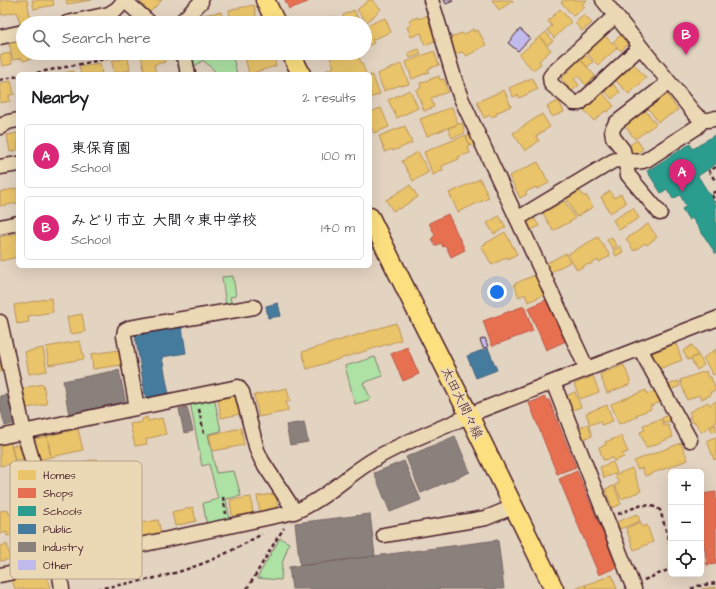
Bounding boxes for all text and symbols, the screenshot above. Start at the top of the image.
search box [16,16,372,60]
pin: B [673,22,699,55]
icon: search [30,27,52,49]
text: Search here [62,28,151,49]
text: Nearby [32,86,89,110]
text: 2 results [302,89,356,107]
text: 東保育園 [71,138,131,159]
text: A [42,147,50,165]
text: 100 m [322,147,355,165]
text: School [71,159,111,177]
pin: A [669,159,695,192]
text: みどり市立 大間々東中学校 [71,210,257,231]
text: B [41,219,51,237]
text: 140 m [321,219,355,237]
text: School [71,231,111,249]
your location [487,282,507,302]
street label: 太田大間々線 [437,364,488,443]
legend [10,461,142,579]
text: Homes [43,468,76,483]
map controls [668,469,704,577]
button: + [668,469,704,505]
text: Shops [43,486,74,501]
text: Schools [43,504,83,519]
button: − [668,505,704,541]
text: Public [43,522,72,537]
text: Industry [43,540,83,556]
button: locate [668,541,704,577]
text: Other [43,558,72,573]

